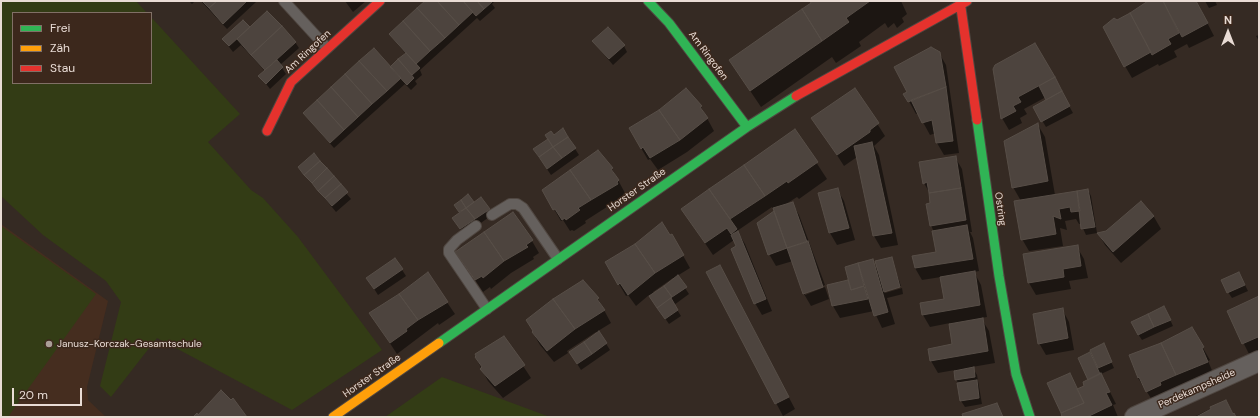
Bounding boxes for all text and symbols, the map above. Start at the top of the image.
legend [12,12,152,84]
north arrow [1208,12,1248,52]
text: N [1224,13,1232,27]
text: Frei [50,20,70,36]
street label: Am Ringofen [283,28,333,76]
street label: Am Ringofen [686,29,730,83]
text: Zäh [50,40,70,56]
text: Stau [50,60,75,76]
street label: Horster Straße [606,166,668,214]
street label: Ostring [992,191,1008,227]
place label: Janusz-Korczak-Gesamtschule [57,338,202,350]
marker: Janusz-Korczak-Gesamtschule [44,339,54,349]
street label: Horster Straße [341,352,403,400]
street label: Perdekampsheide [1157,367,1237,411]
scale bar [14,380,84,406]
text: 20 m [19,387,48,403]

